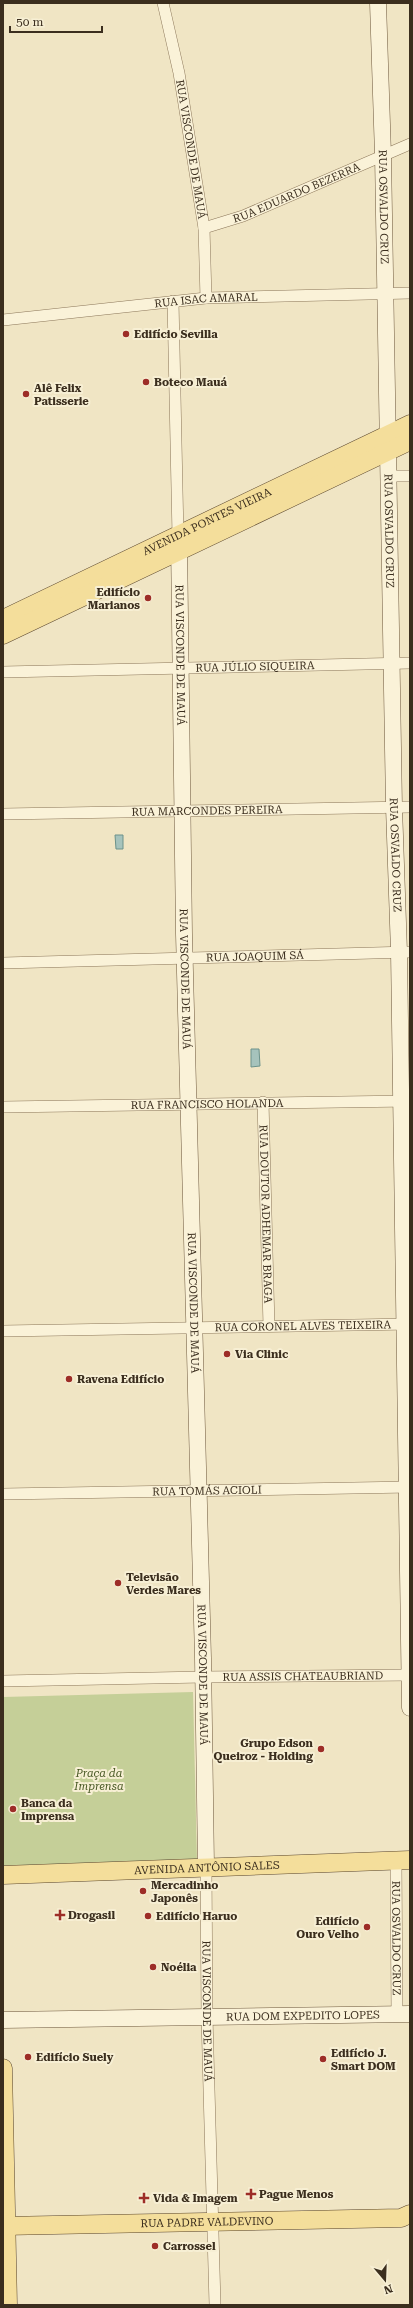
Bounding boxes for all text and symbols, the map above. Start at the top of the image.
scale bar [10,8,102,34]
text: 50 m [16,15,43,29]
street label: RUA VISCONDE DE MAUÁ [173,79,209,220]
street label: RUA OSVALDO CRUZ [376,150,391,264]
street label: RUA EDUARDO BEZERRA [231,160,362,226]
street label: RUA ISAC AMARAL [154,291,258,311]
place label: Edifício Sevilla [134,328,218,341]
marker: Edifício Sevilla [121,329,131,339]
place label: Boteco Mauá [154,376,227,389]
marker: Boteco Mauá [141,377,151,387]
place label: Alê Felix Patisserie [34,382,89,408]
marker: Alê Felix Patisserie [21,389,31,399]
street label: RUA OSVALDO CRUZ [381,474,396,588]
street label: AVENIDA PONTES VIEIRA [141,485,274,558]
street label: RUA VISCONDE DE MAUÁ [173,584,188,726]
place label: Edifício Marianos [88,586,140,612]
marker: Edifício Marianos [143,593,153,603]
street label: RUA JÚLIO SIQUEIRA [195,659,315,675]
street label: RUA OSVALDO CRUZ [387,798,404,912]
street label: RUA MARCONDES PEREIRA [131,803,283,819]
street label: RUA VISCONDE DE MAUÁ [177,908,194,1050]
street label: RUA JOAQUIM SÁ [206,948,304,965]
street label: RUA FRANCISCO HOLANDA [131,1097,284,1112]
street label: RUA DOUTOR ADHEMAR BRAGA [257,1124,274,1304]
street label: RUA VISCONDE DE MAUÁ [185,1232,203,1374]
street label: RUA CORONEL ALVES TEIXEIRA [215,1318,392,1334]
place label: Via Clinic [235,1348,289,1361]
marker: Via Clinic [222,1349,232,1359]
place label: Ravena Edifício [77,1373,164,1386]
marker: Ravena Edifício [64,1374,74,1384]
street label: RUA TOMÁS ACIOLI [152,1483,262,1498]
place label: Televisão Verdes Mares [126,1571,201,1597]
marker: Televisão Verdes Mares [113,1578,123,1588]
street label: RUA VISCONDE DE MAUÁ [195,1604,211,1746]
street label: RUA ASSIS CHATEAUBRIAND [223,1669,383,1684]
place label: Grupo Edson Queiroz - Holding [214,1737,314,1763]
marker: Grupo Edson Queiroz - Holding [316,1744,326,1754]
park label: Praça da Imprensa [73,1767,124,1793]
place label: Banca da Imprensa [21,1797,75,1823]
marker: Banca da Imprensa [8,1804,18,1814]
street label: AVENIDA ANTÔNIO SALES [134,1859,280,1877]
place label: Mercadinho Japonês [151,1879,218,1905]
street label: RUA OSVALDO CRUZ [389,1881,403,1995]
marker: Mercadinho Japonês [138,1886,148,1896]
place label: Drogasil [68,1909,115,1922]
marker: Drogasil [55,1910,65,1920]
place label: Edifício Haruo [156,1910,237,1923]
marker: Edifício Haruo [143,1911,153,1921]
place label: Edifício Ouro Velho [296,1915,359,1941]
marker: Edifício Ouro Velho [362,1922,372,1932]
street label: RUA VISCONDE DE MAUÁ [199,1940,216,2082]
place label: Noélia [161,1961,197,1974]
marker: Noélia [148,1962,158,1972]
street label: RUA DOM EXPEDITO LOPES [226,2008,380,2024]
place label: Edifício J. Smart DOM [331,2047,396,2073]
place label: Edifício Suely [36,2051,114,2064]
marker: Edifício Suely [23,2052,33,2062]
marker: Edifício J. Smart DOM [318,2054,328,2064]
place label: Pague Menos [259,2188,334,2201]
marker: Pague Menos [246,2189,256,2199]
marker: Vida & Imagem [138,2192,150,2204]
place label: Vida & Imagem [153,2192,238,2205]
street label: RUA PADRE VALDEVINO [140,2215,274,2230]
place label: Carrossel [163,2240,216,2253]
marker: Carrossel [150,2241,160,2251]
north arrow [365,2260,405,2300]
text: N [381,2281,394,2297]

